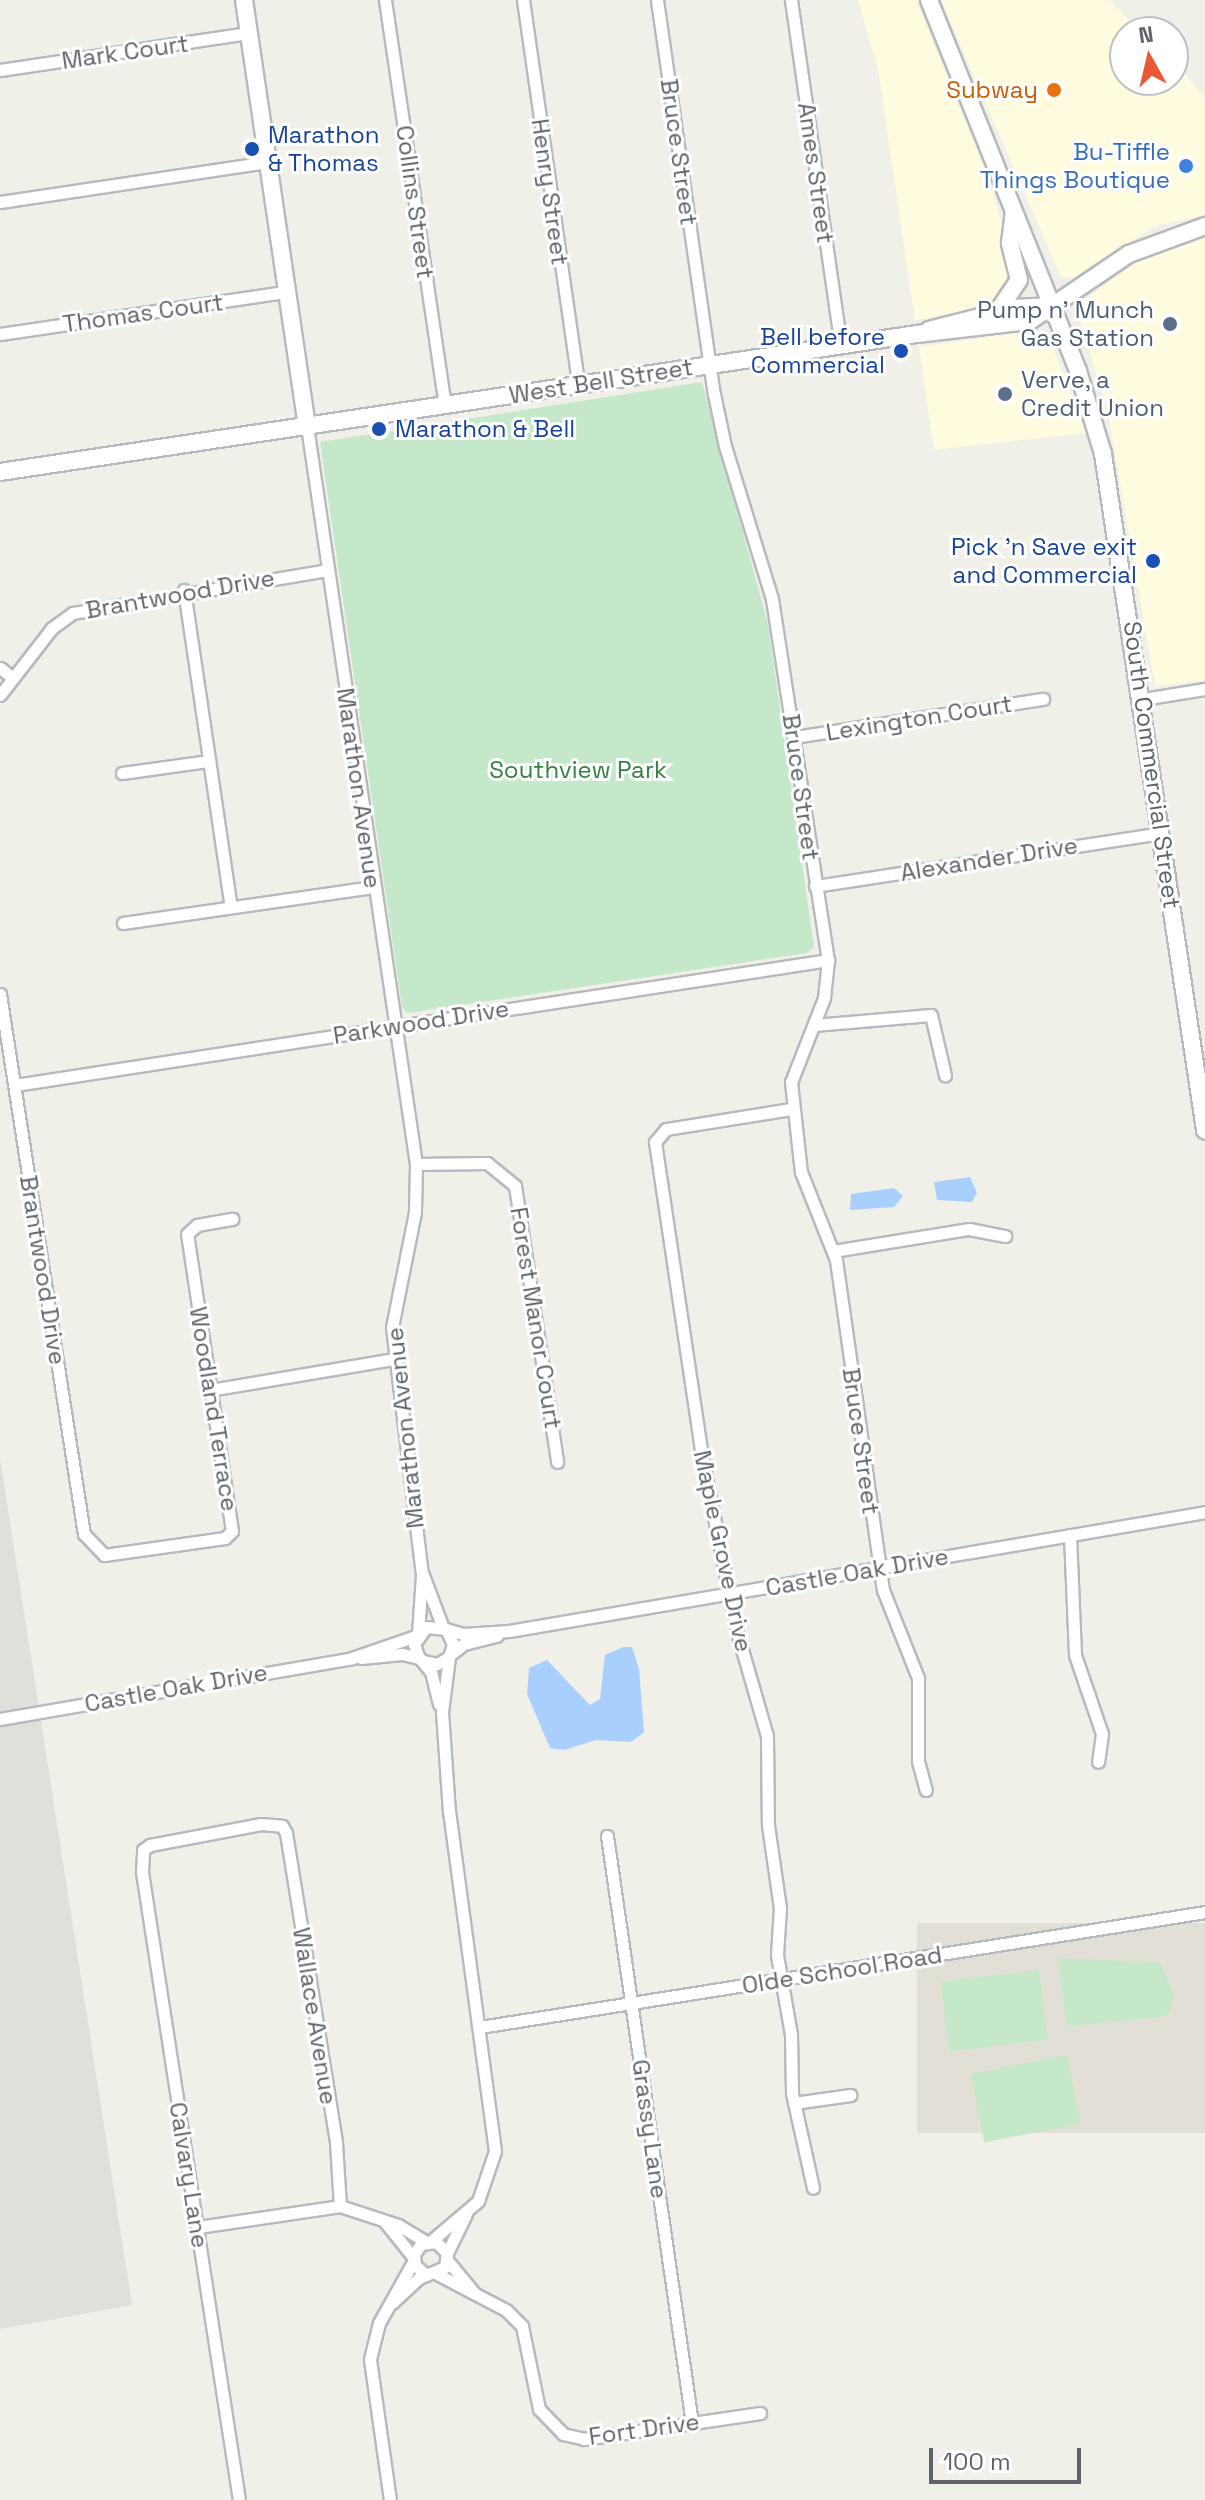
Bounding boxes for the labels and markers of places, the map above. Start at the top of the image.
place label: Subway [946,76,1038,104]
marker: Subway [1045,81,1063,99]
place label: Marathon & Thomas [268,121,380,177]
place label: Bu-Tiffle Things Boutique [980,138,1170,194]
marker: Marathon & Thomas [243,140,261,158]
marker: Bu-Tiffle Things Boutique [1177,157,1195,175]
place label: Pump n' Munch Gas Station [977,296,1154,352]
marker: Pump n' Munch Gas Station [1161,315,1179,333]
place label: Bell before Commercial [751,323,885,379]
marker: Bell before Commercial [892,342,910,360]
place label: Verve, a Credit Union [1021,366,1164,422]
marker: Verve, a Credit Union [996,385,1014,403]
place label: Marathon & Bell [395,415,575,443]
marker: Marathon & Bell [370,420,388,438]
place label: Pick 'n Save exit and Commercial [951,533,1137,589]
marker: Pick 'n Save exit and Commercial [1144,552,1162,570]

